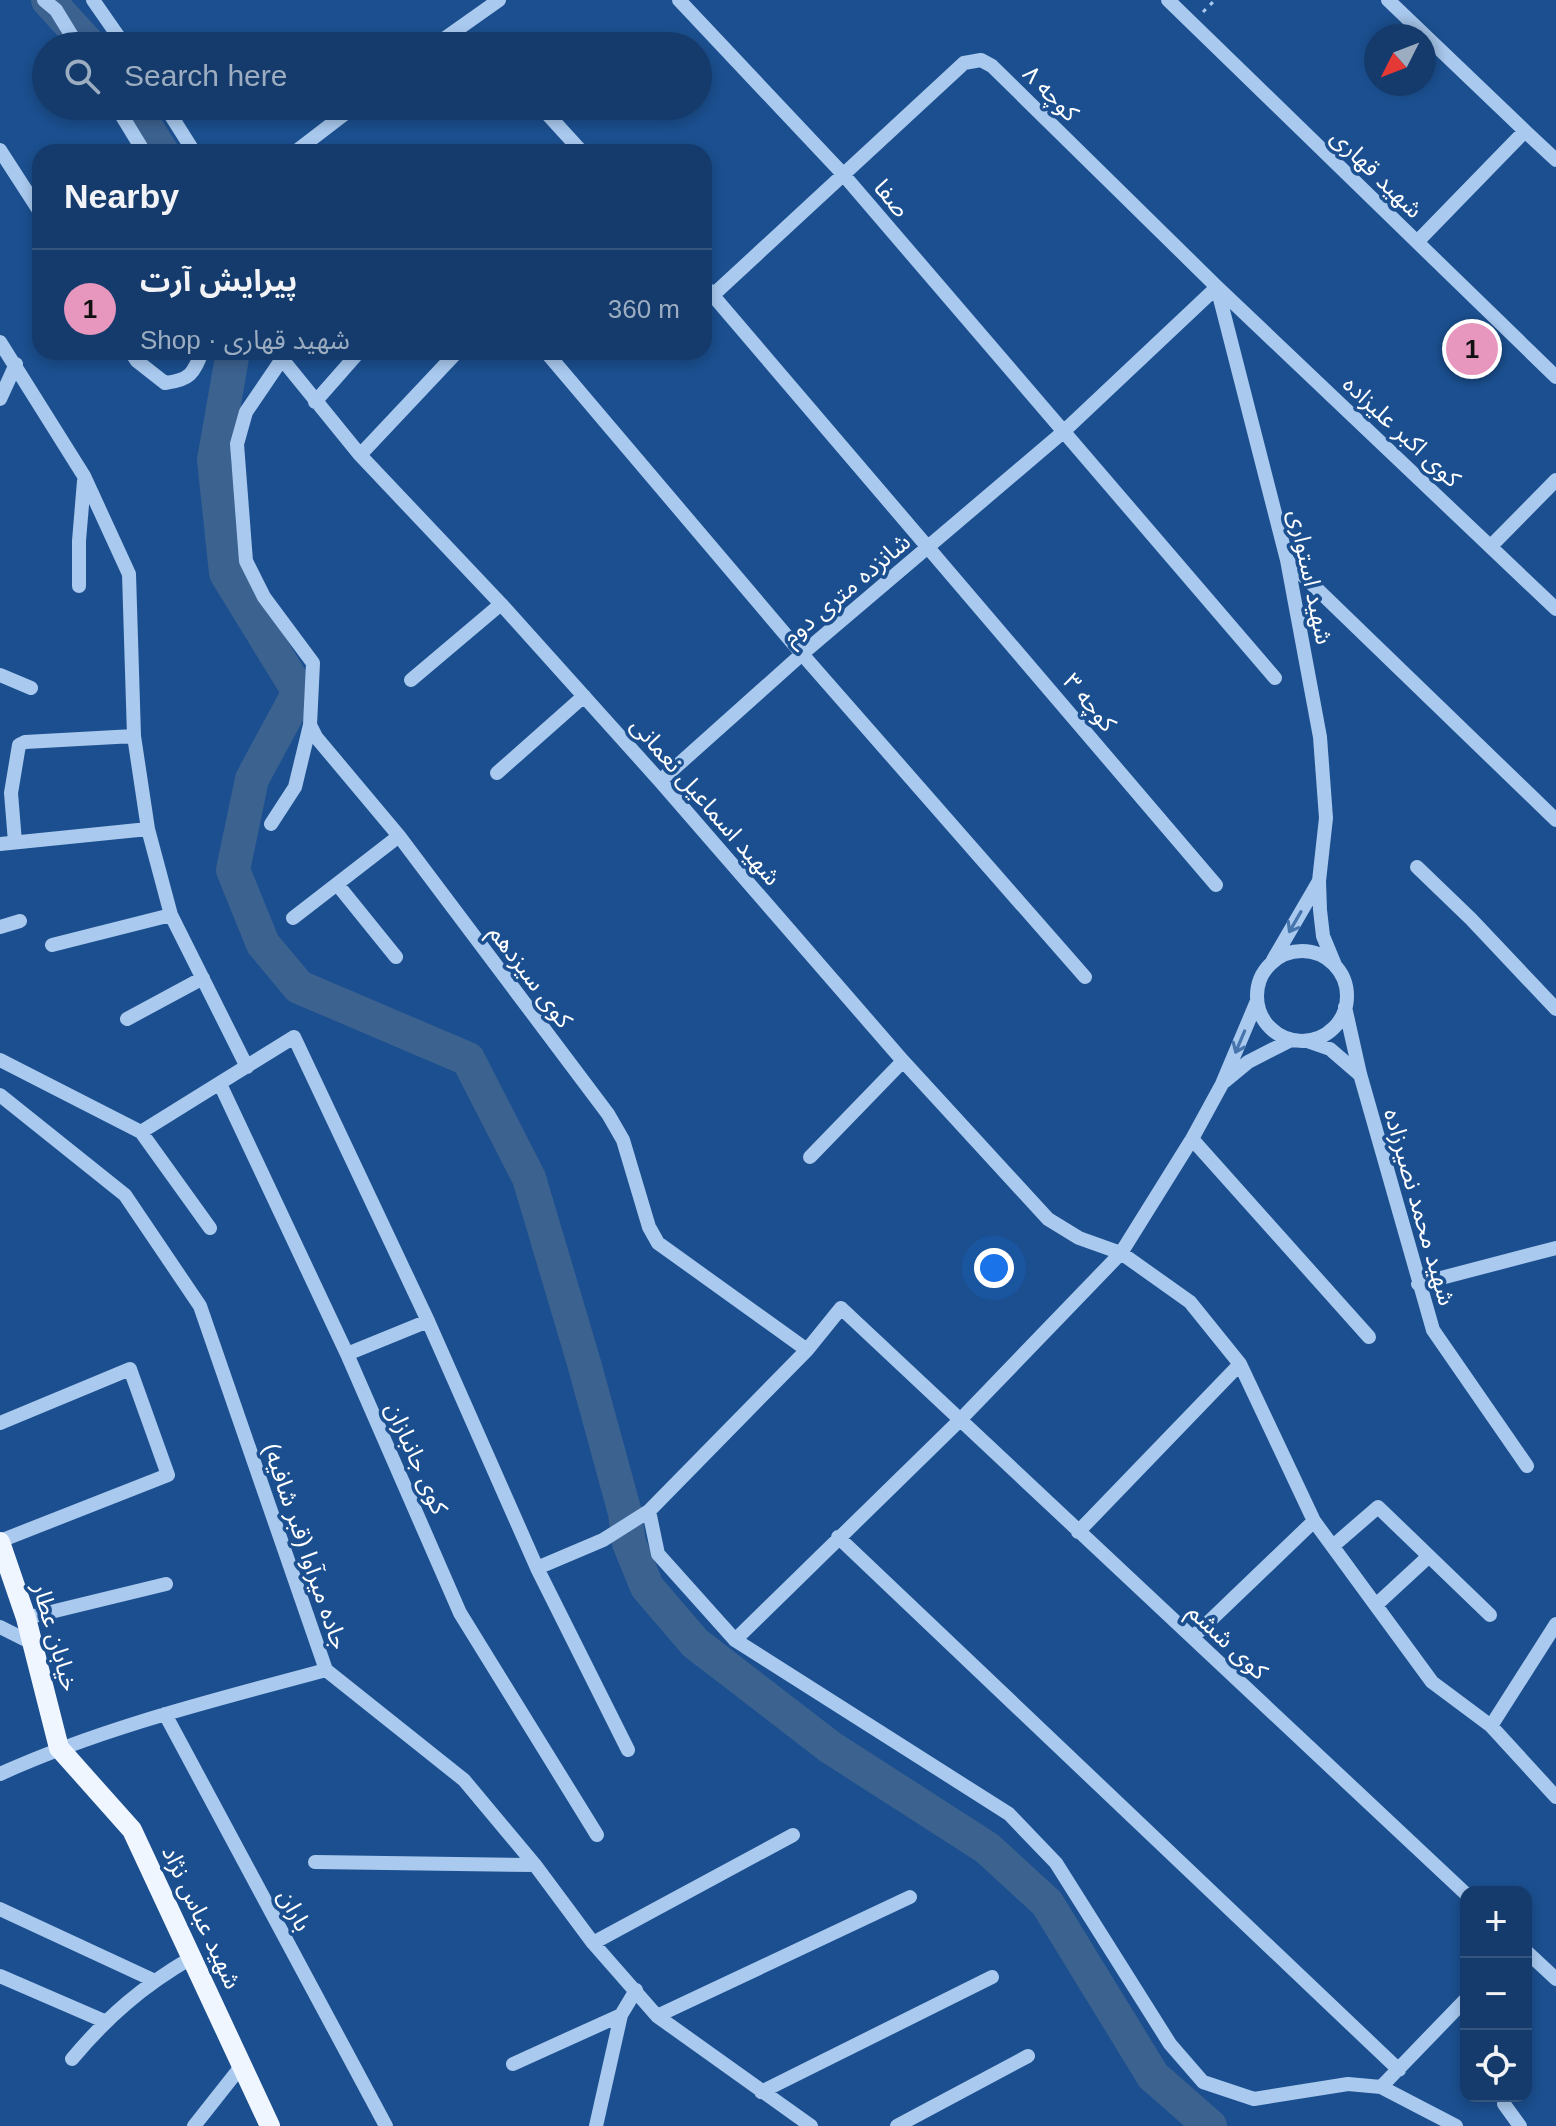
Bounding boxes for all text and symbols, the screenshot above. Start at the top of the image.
north arrow [1364,24,1436,96]
search box [32,32,712,120]
icon: search [60,54,104,98]
text: Search here [124,59,287,92]
street label: کوچه ۸ [1016,60,1085,129]
street label: شهید قهاری [1325,123,1428,224]
street label: صفا [869,174,915,222]
text: Nearby [64,177,179,215]
text: پیرایش آرت [140,264,297,297]
text: 1 [83,294,97,324]
text: 360 m [608,294,680,324]
pin: 1 [1446,319,1498,379]
text: Shop · شهید قهاری [140,325,350,355]
street label: کوی اکبر علیزاده [1337,370,1467,494]
street label: شهید استواری [1283,507,1338,647]
street label: شانزده متری دوم [777,528,919,654]
street label: کوچه ۳ [1056,667,1123,739]
street label: شهید اسماعیل نعمانی [626,711,786,891]
one-way arrow [1287,910,1303,933]
street label: کوی سیزدهم [480,919,579,1036]
one-way arrow [1231,1030,1246,1054]
street label: شهید محمد نصیرزاده [1378,1106,1461,1309]
your location [974,1248,1014,1288]
street label: کوی جانبازان [379,1398,454,1519]
street label: جاده میرآوا (قبر شافیه) [257,1439,354,1653]
street label: خیابان عطار [26,1579,84,1695]
street label: کوی ششم [1180,1597,1274,1688]
street label: شهید عباس نژاد [156,1841,247,1993]
street label: باران [272,1884,317,1936]
map controls [1460,1886,1532,2102]
button: + [1460,1886,1532,1958]
button: − [1460,1958,1532,2030]
button: locate [1460,2030,1532,2102]

